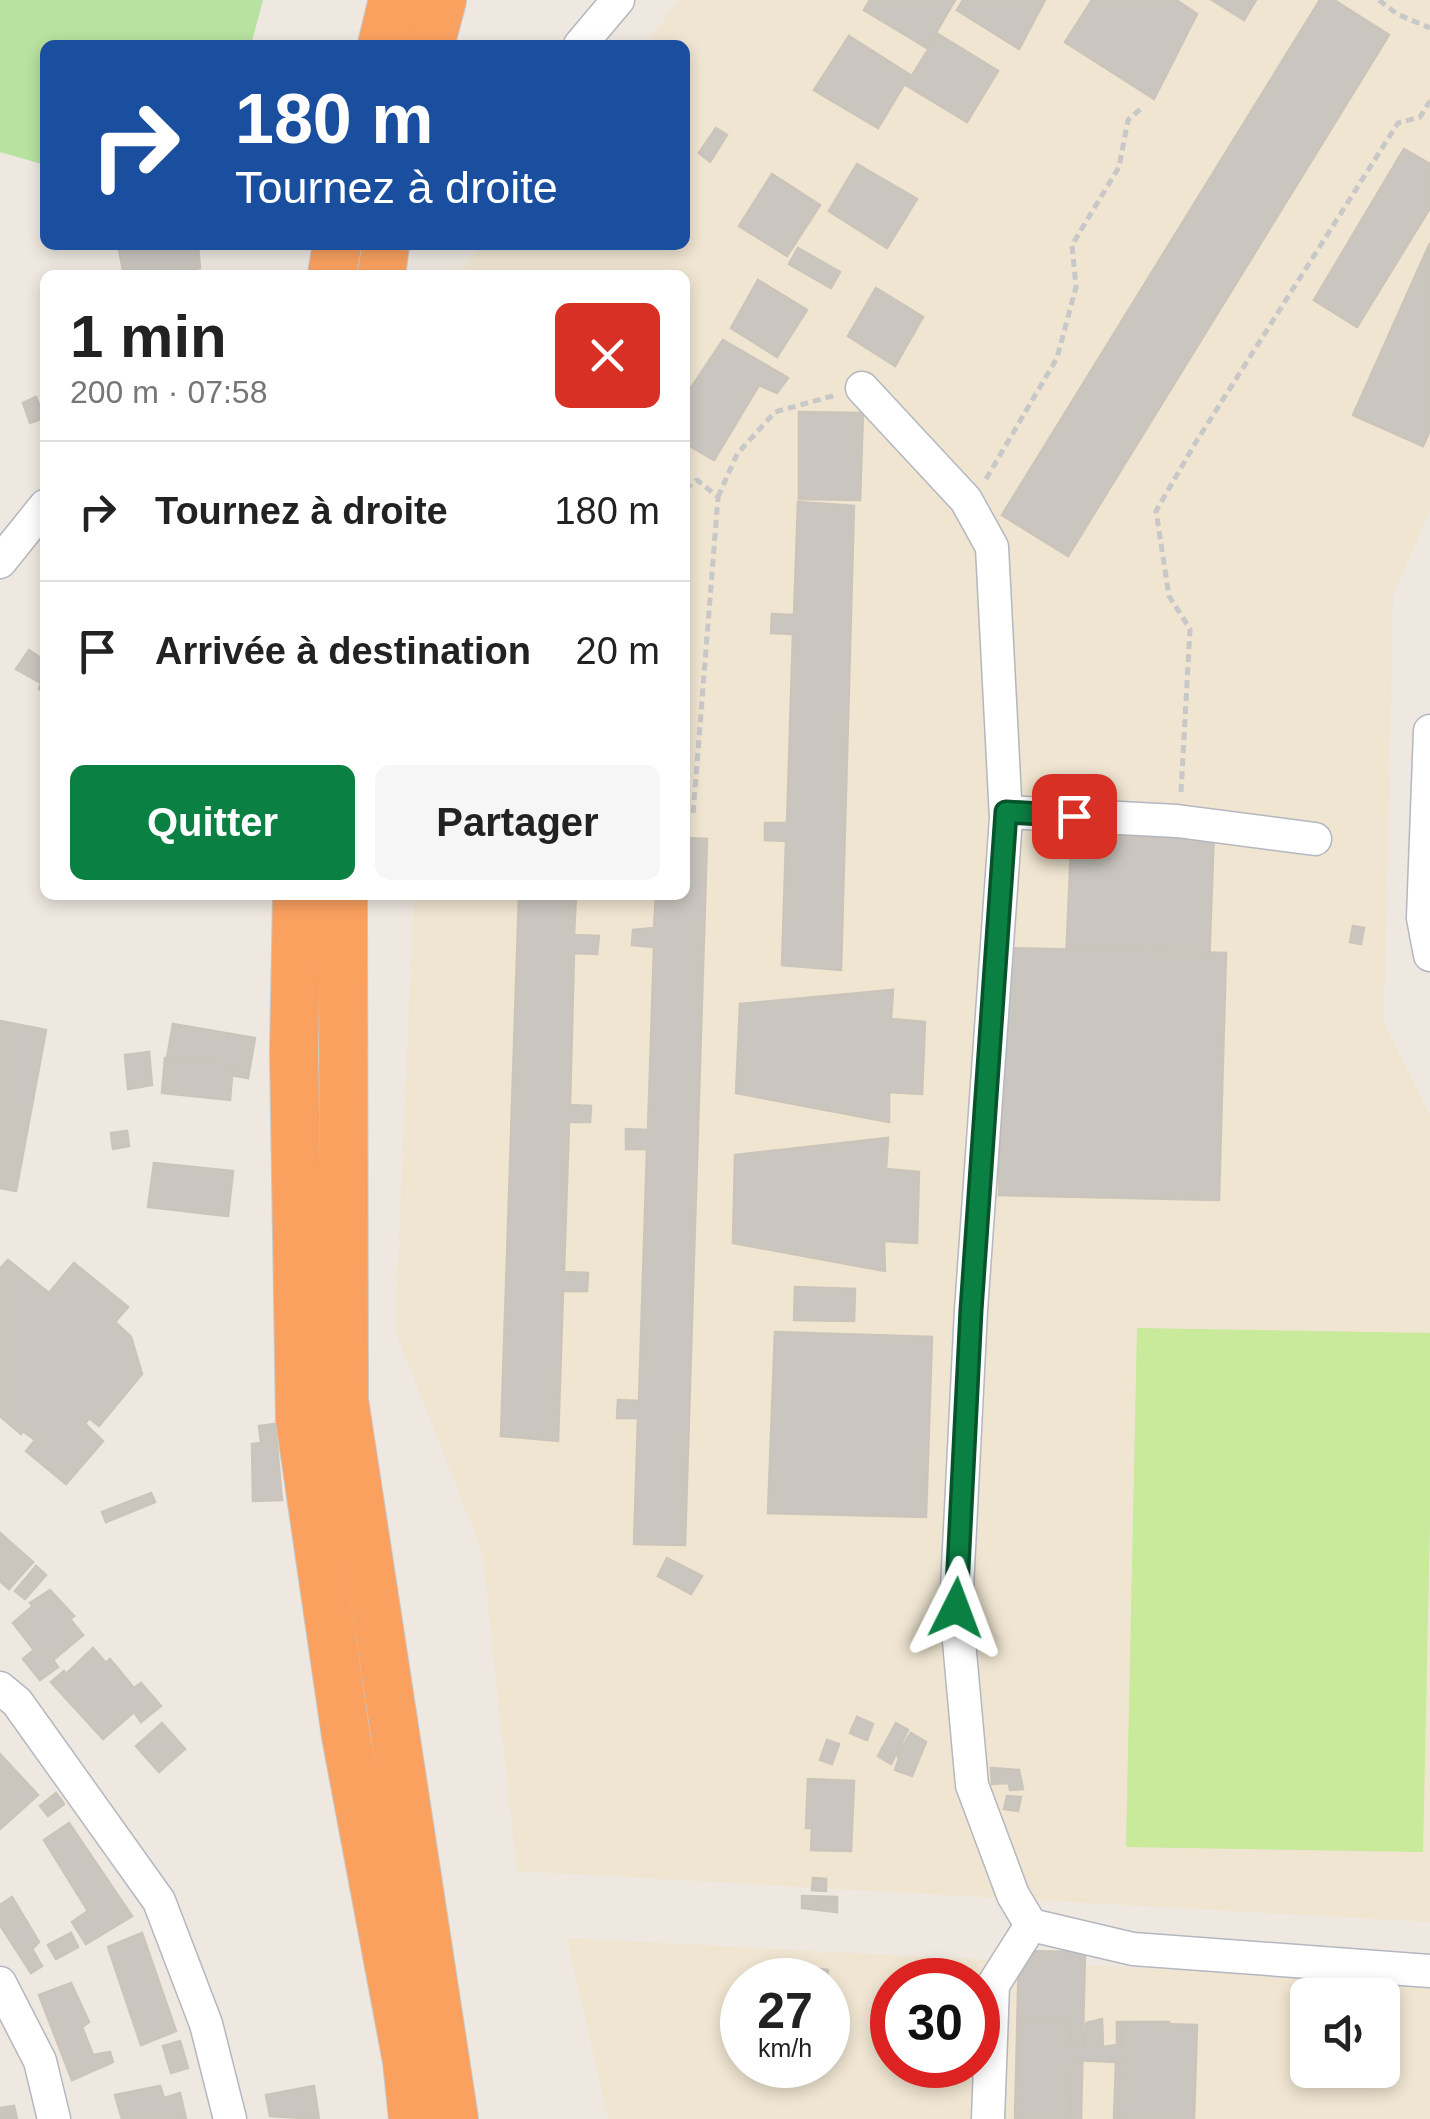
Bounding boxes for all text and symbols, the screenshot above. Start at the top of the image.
icon: right [70,80,200,210]
text: 180 m [235,80,433,158]
text: Tournez à droite [235,162,558,213]
text: 1 min [70,303,227,370]
button: close [555,303,660,408]
text: 200 m · 07:58 [70,374,267,410]
icon: right [70,484,125,539]
text: Tournez à droite [155,490,448,532]
text: 180 m [554,490,660,532]
icon: arrive [70,624,125,679]
text: Arrivée à destination [155,630,531,672]
text: 20 m [576,630,660,672]
button: Quitter [70,765,355,880]
button: Partager [375,765,660,880]
pin [1032,774,1117,859]
icon: arrive [1047,789,1102,844]
position arrow [904,1556,1008,1660]
speed limit sign: 30 [870,1958,1000,2088]
map controls [1290,1978,1400,2088]
button: sound [1290,1978,1400,2088]
text: 27 [757,1983,813,2039]
text: km/h [758,2034,812,2062]

